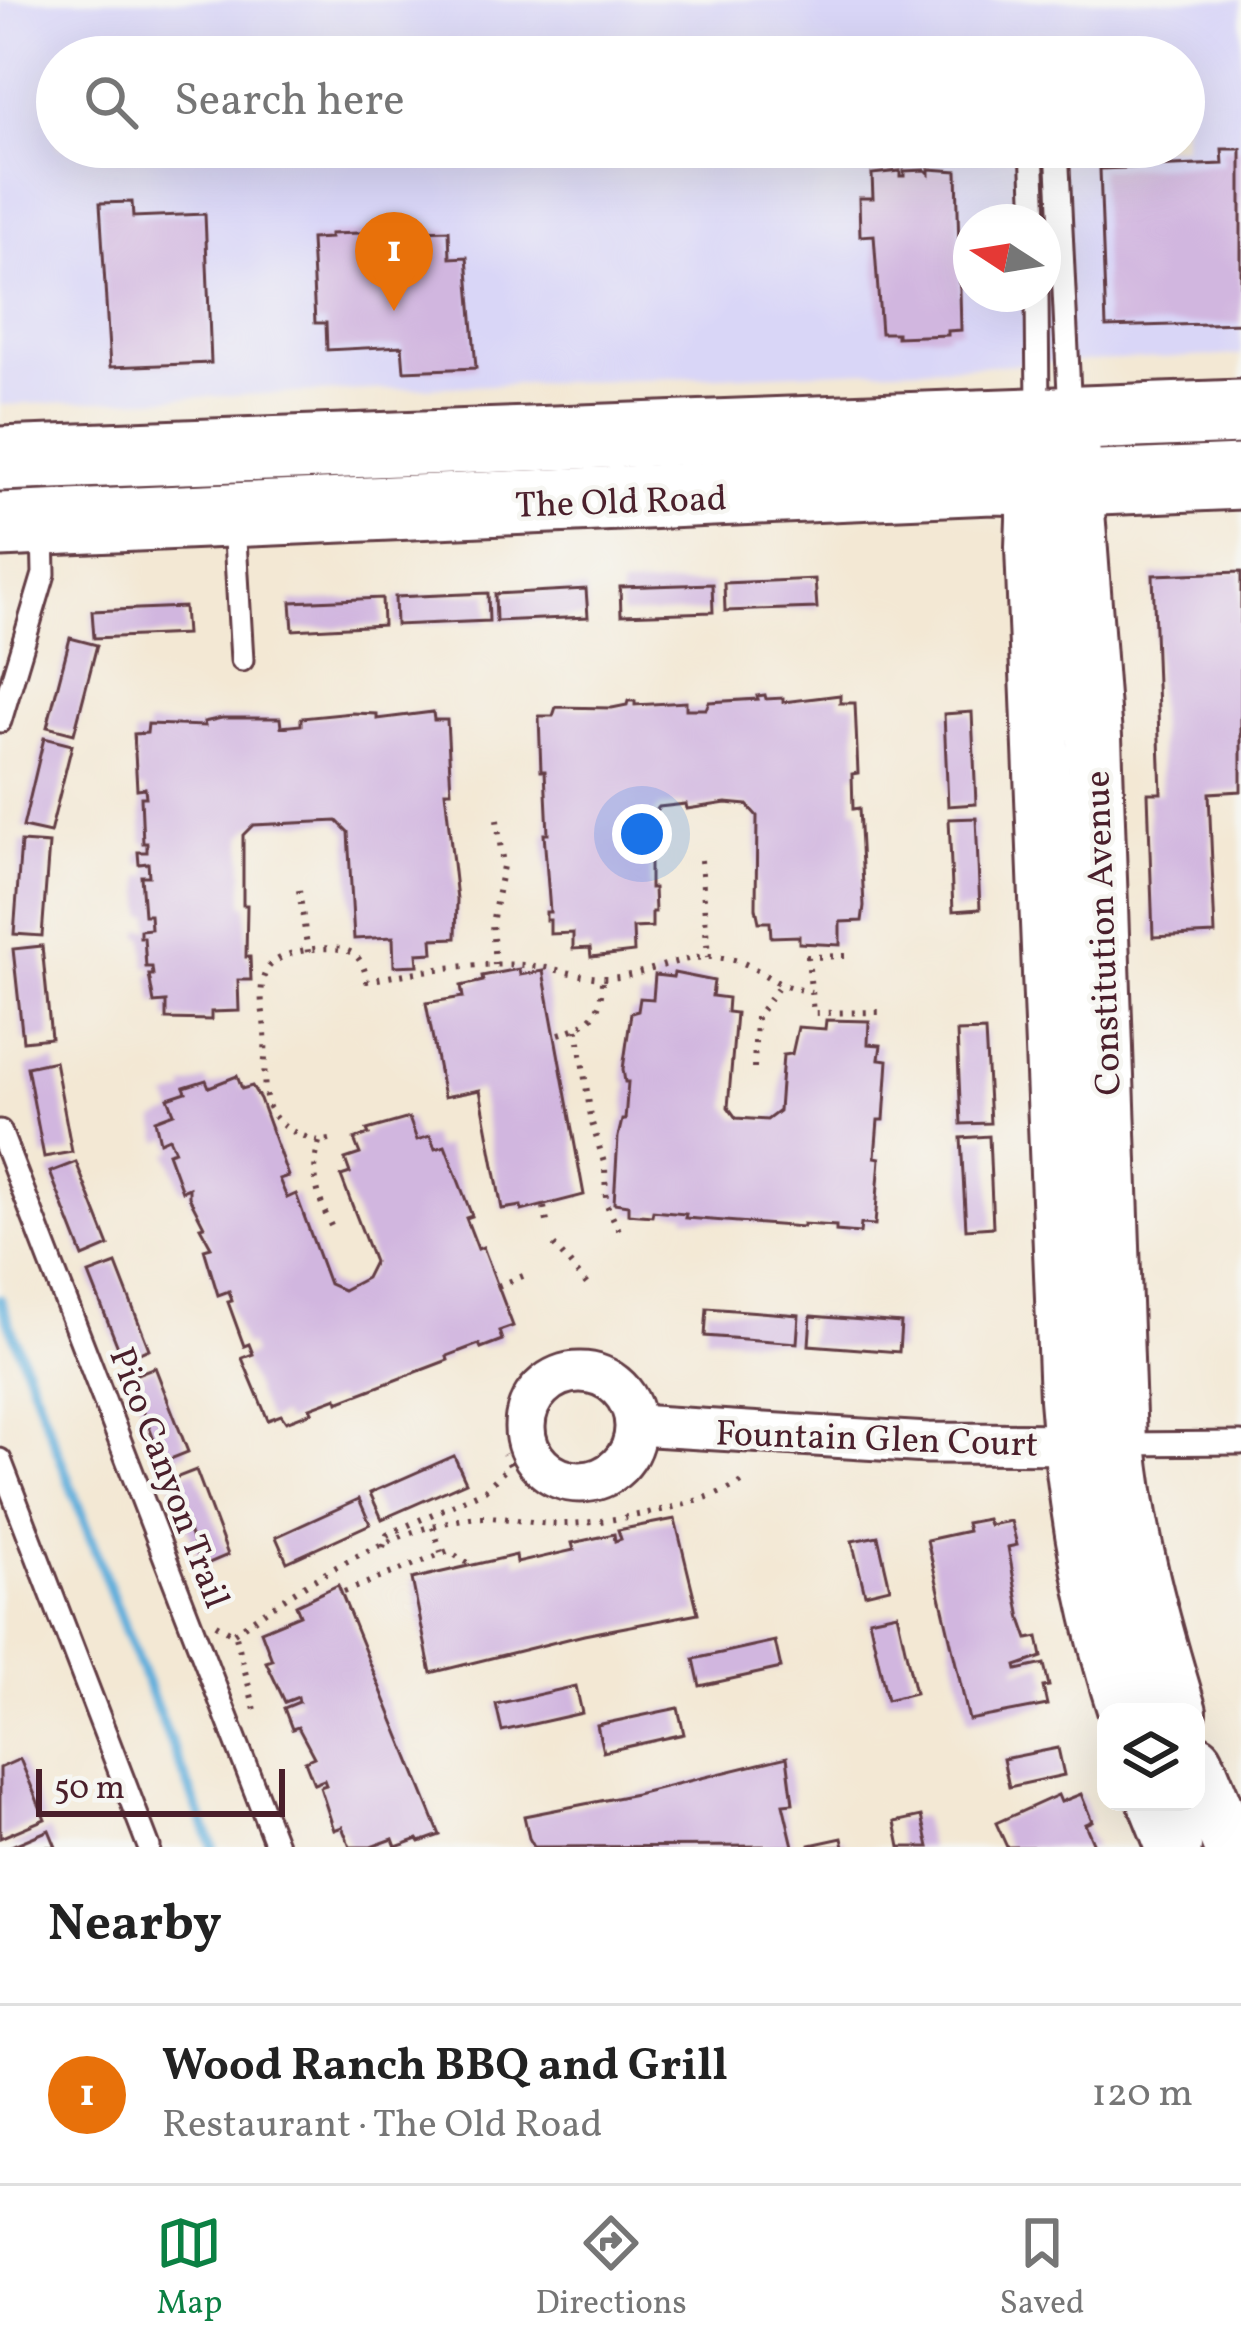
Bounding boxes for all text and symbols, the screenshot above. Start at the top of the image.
search box [36,36,1205,168]
icon: search [78,69,144,135]
text: Search here [174,71,405,134]
north arrow [953,204,1061,312]
pin: 1 [355,212,433,311]
street label: The Old Road [514,475,728,533]
street label: Constitution Avenue [1074,770,1136,1096]
your location [612,804,672,864]
street label: Pico Canyon Trail [95,1341,240,1616]
street label: Fountain Glen Court [715,1410,1039,1472]
map controls [1097,1703,1205,1811]
button: layers [1097,1703,1205,1811]
scale bar [36,1763,285,1816]
text: 50 m [54,1767,125,1813]
text: Nearby [48,1890,222,1961]
text: Wood Ranch BBQ and Grill [162,2036,728,2099]
text: 1 [79,2068,95,2122]
text: 120 m [1092,2068,1193,2122]
text: Restaurant · The Old Road [162,2099,603,2153]
tab: Map [156,2210,223,2328]
tab: Directions [535,2210,687,2328]
tab: Saved [1000,2210,1085,2328]

